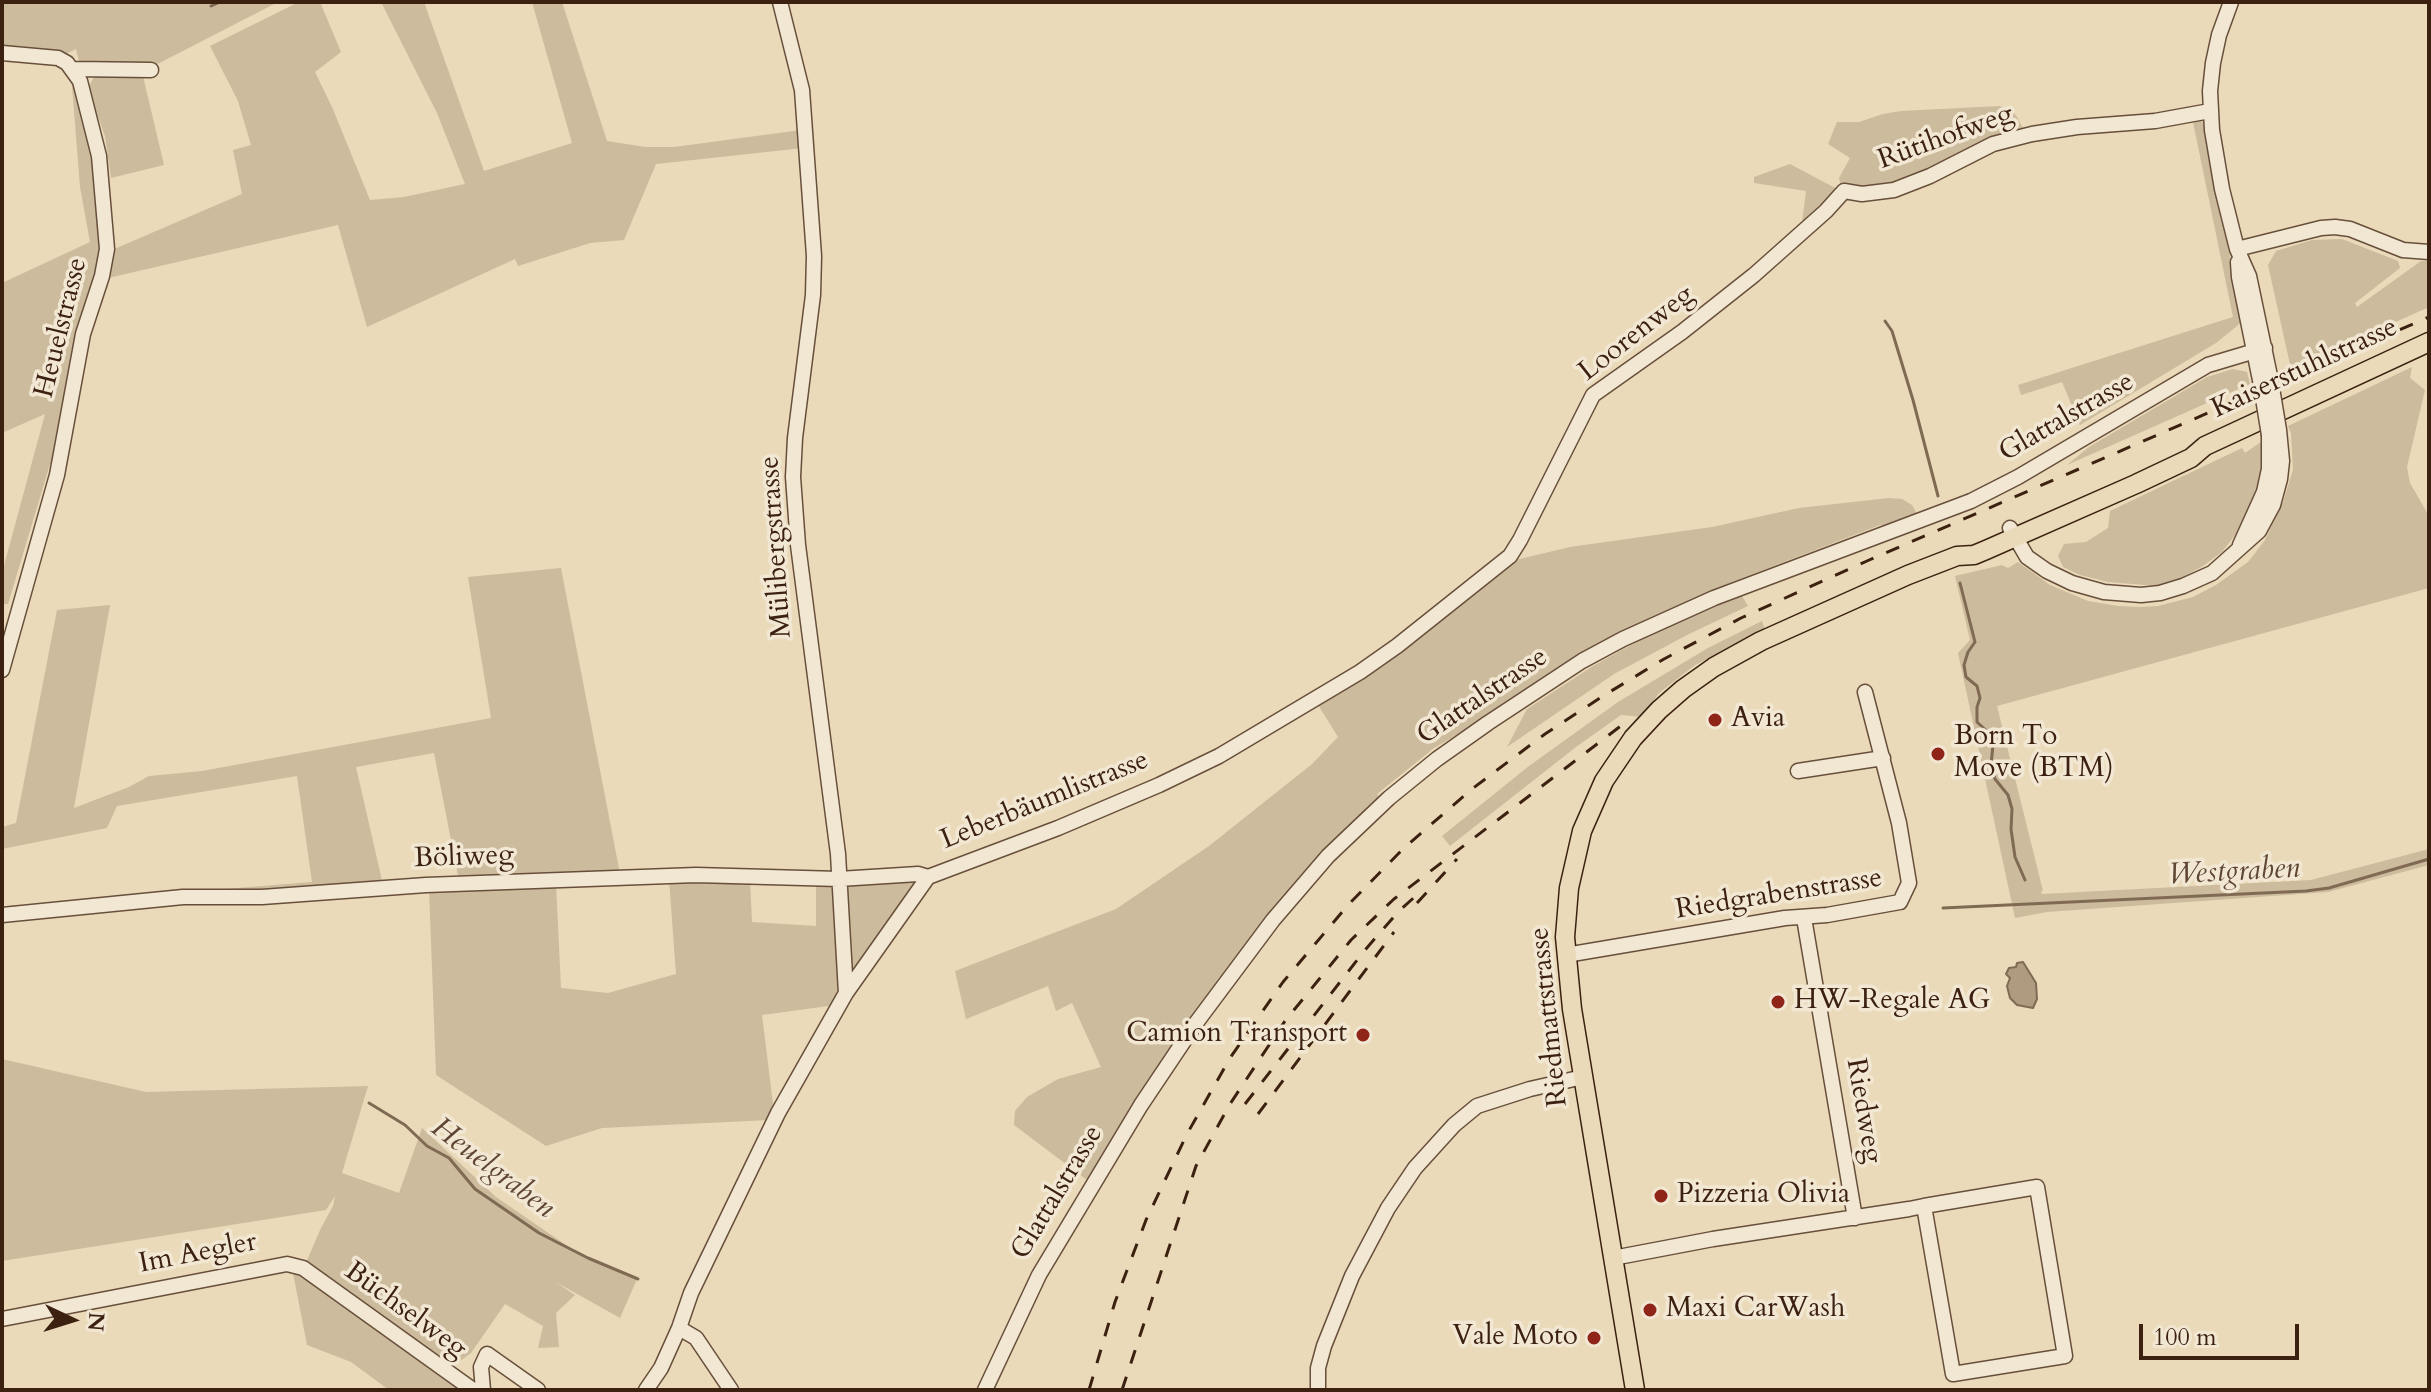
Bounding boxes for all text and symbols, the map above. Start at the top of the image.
street label: Rütihofweg [1874,98,2018,178]
street label: Heuelstrasse [28,254,96,402]
street label: Loorenweg [1573,279,1701,389]
street label: Kaiserstuhlstrasse [2207,311,2403,427]
street label: Glattalstrasse [1994,366,2140,470]
street label: Mülibergstrasse [754,455,800,639]
street label: Glattalstrasse [1411,641,1555,753]
place label: Avia [1731,703,1785,737]
marker: Avia [1706,711,1724,729]
place label: Born To Move (BTM) [1954,721,2114,787]
street label: Leberbäumlistrasse [936,744,1154,858]
marker: Born To Move (BTM) [1929,745,1947,763]
street label: Böliweg [413,839,515,877]
water label: Westgraben [2167,852,2301,894]
street label: Riedgrabenstrasse [1673,862,1885,928]
street label: Riedmattstrasse [1524,926,1576,1108]
place label: HW-Regale AG [1794,985,1990,1019]
marker: HW-Regale AG [1769,993,1787,1011]
place label: Camion Transport [1126,1018,1347,1052]
marker: Camion Transport [1354,1026,1372,1044]
street label: Riedweg [1837,1056,1889,1166]
water label: Heuelgraben [423,1111,561,1227]
street label: Glattalstrasse [1005,1120,1111,1266]
place label: Pizzeria Olivia [1677,1179,1850,1213]
marker: Pizzeria Olivia [1652,1187,1670,1205]
street label: Im Aegler [136,1226,260,1282]
street label: Büchselweg [337,1256,473,1366]
north arrow [32,1280,112,1360]
place label: Maxi CarWash [1666,1293,1845,1327]
marker: Maxi CarWash [1641,1301,1659,1319]
scale bar [2143,1308,2303,1358]
text: N [80,1311,112,1332]
place label: Vale Moto [1452,1321,1578,1355]
text: 100 m [2153,1321,2217,1354]
marker: Vale Moto [1585,1329,1603,1347]

